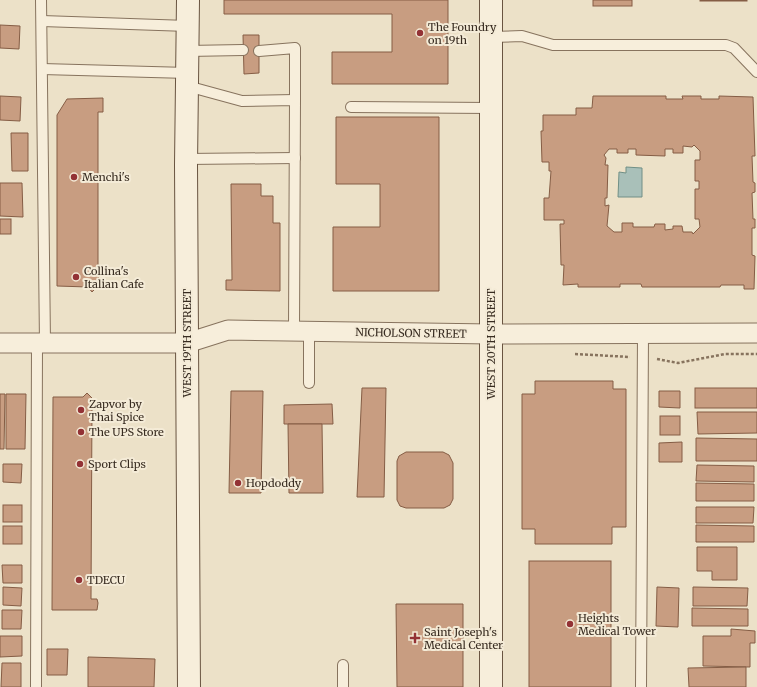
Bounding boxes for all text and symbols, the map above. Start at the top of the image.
place label: The Foundry on 19th [428,20,497,47]
marker: The Foundry on 19th [415,28,425,38]
place label: Menchi's [82,170,130,184]
marker: Menchi's [69,172,79,182]
place label: Collina's Italian Cafe [84,264,144,291]
marker: Collina's Italian Cafe [71,272,81,282]
street label: WEST 19TH STREET [180,288,194,398]
street label: WEST 20TH STREET [484,288,498,400]
street label: NICHOLSON STREET [355,325,467,341]
place label: Zapvor by Thai Spice [89,397,144,424]
marker: Zapvor by Thai Spice [76,405,86,415]
place label: The UPS Store [89,425,164,439]
marker: The UPS Store [76,427,86,437]
place label: Sport Clips [88,457,146,471]
marker: Sport Clips [75,459,85,469]
place label: Hopdoddy [246,476,302,490]
marker: Hopdoddy [233,478,243,488]
place label: TDECU [87,573,125,587]
marker: TDECU [74,575,84,585]
place label: Heights Medical Tower [578,611,656,638]
marker: Heights Medical Tower [565,619,575,629]
place label: Saint Joseph's Medical Center [424,625,503,652]
marker: Saint Joseph's Medical Center [409,632,421,644]

